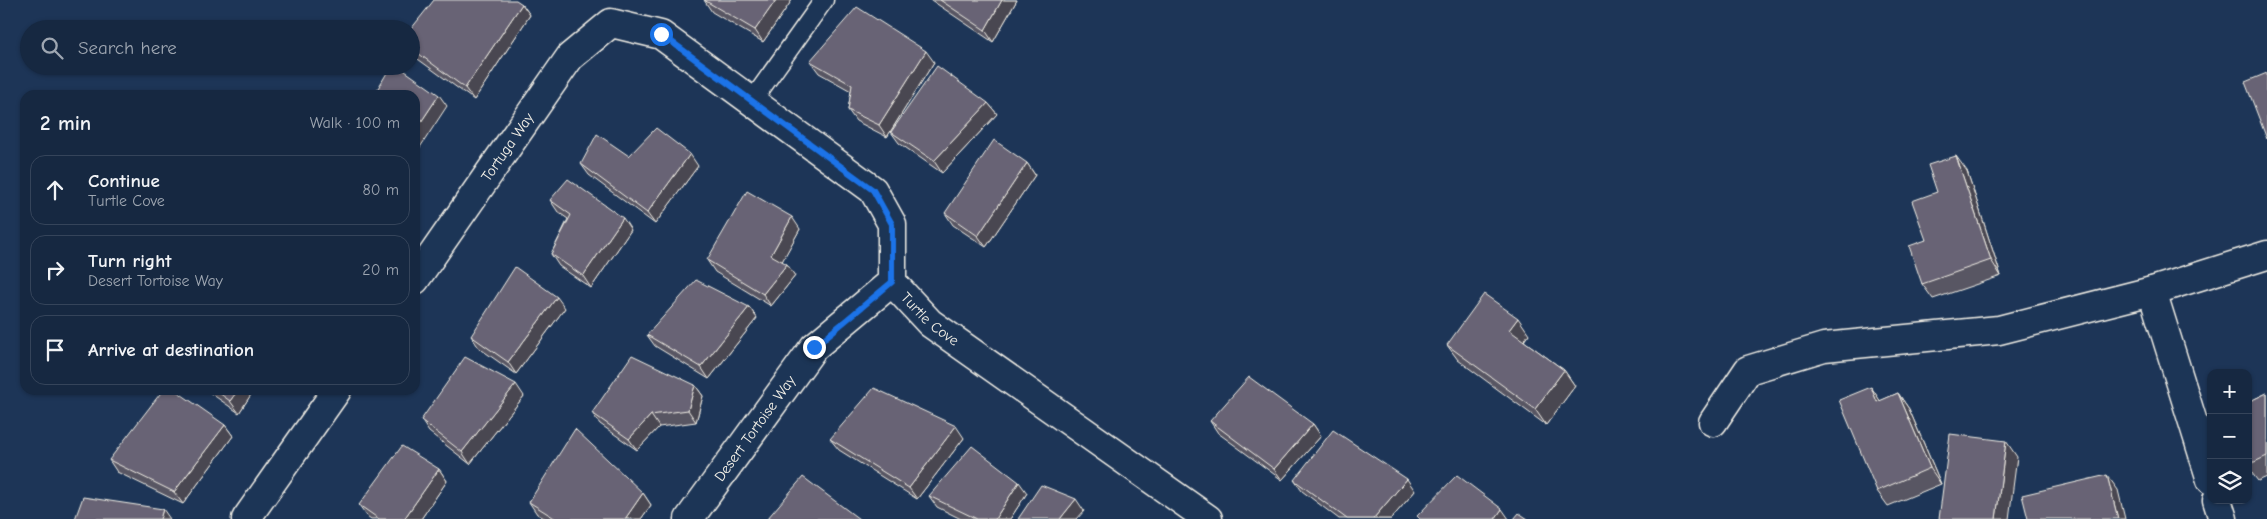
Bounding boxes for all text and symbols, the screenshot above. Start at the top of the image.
search box [20,20,420,75]
route start [650,23,673,46]
icon: search [38,34,66,62]
text: Search here [78,37,177,59]
street label: Tortuga Way [477,109,538,185]
text: 2 min [40,111,91,135]
text: Walk · 100 m [310,114,400,132]
text: Continue [88,170,160,192]
icon: ahead [41,176,69,204]
text: 80 m [362,181,399,199]
text: Turtle Cove [88,192,165,210]
text: Turn right [88,250,172,272]
icon: right [41,256,69,284]
text: 20 m [362,261,399,279]
text: Desert Tortoise Way [88,272,223,290]
street label: Turtle Cove [897,288,963,350]
icon: arrive [41,336,69,364]
route end [803,336,826,359]
text: Arrive at destination [88,339,254,361]
map controls [2207,369,2252,504]
button: + [2207,369,2252,414]
street label: Desert Tortoise Way [710,372,800,485]
button: − [2207,414,2252,459]
button: layers [2207,459,2252,504]

